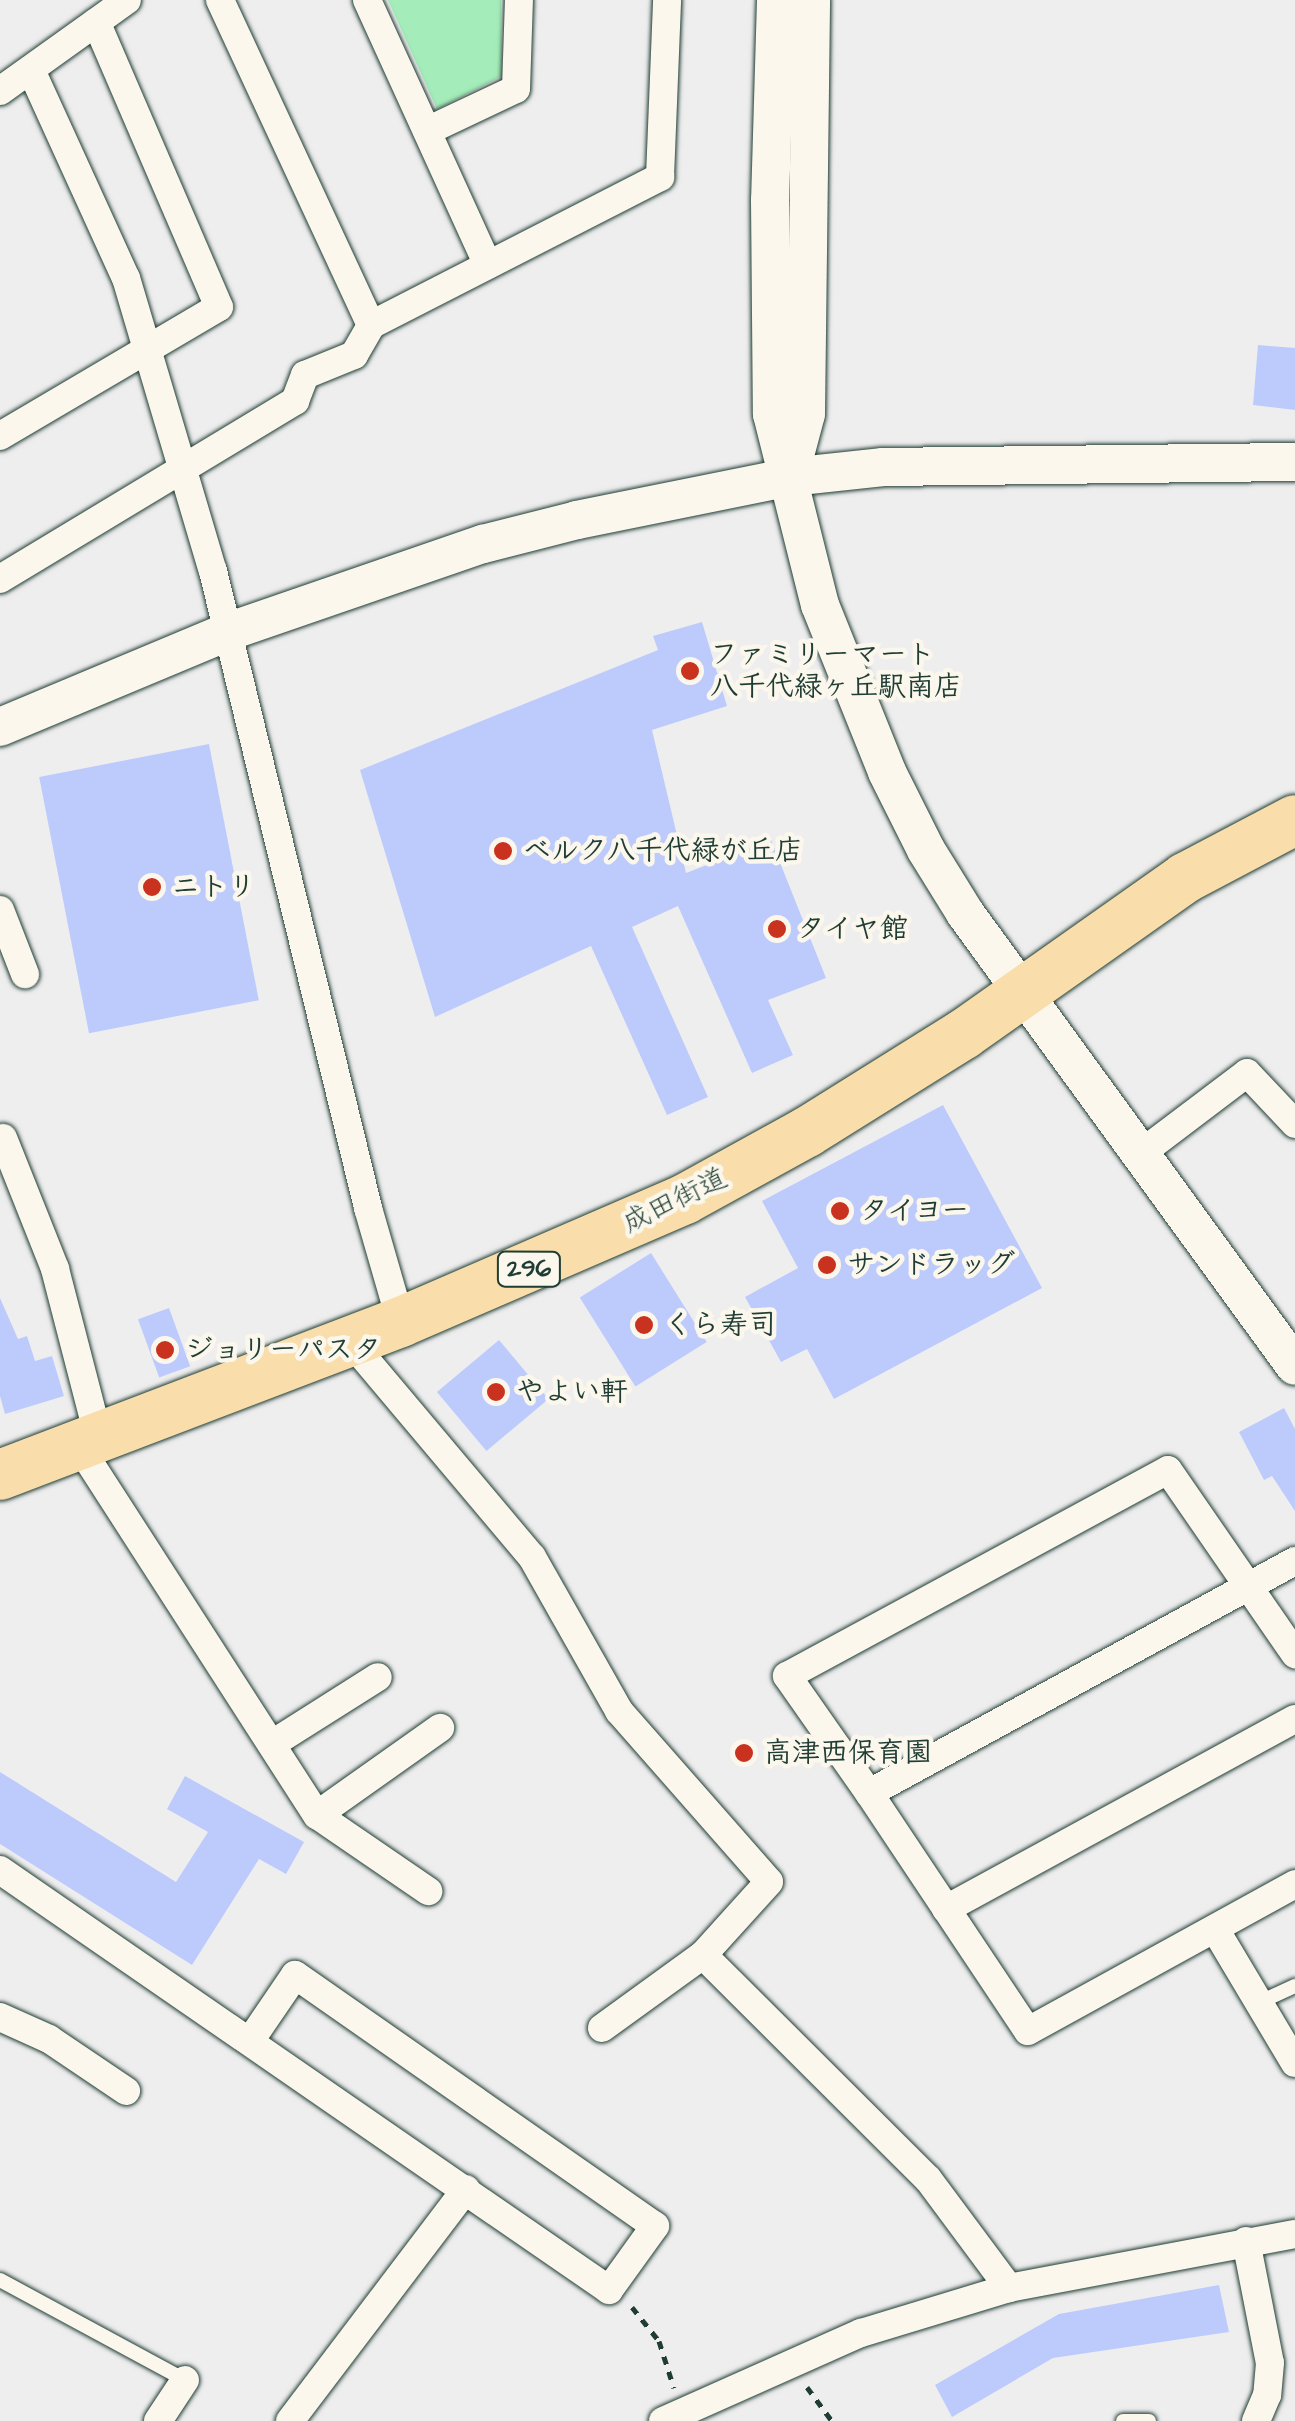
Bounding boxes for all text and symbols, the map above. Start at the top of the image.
place label: ファミリーマート 八千代緑ヶ丘駅南店 [710,638,962,704]
marker: ファミリーマート 八千代緑ヶ丘駅南店 [679,660,701,682]
place label: ベルク八千代緑が丘店 [523,834,803,868]
marker: ベルク八千代緑が丘店 [492,840,514,862]
place label: ニトリ [172,870,256,904]
marker: ニトリ [141,876,163,898]
place label: タイヤ館 [797,912,909,946]
marker: タイヤ館 [766,918,788,940]
street label: 成田街道 [617,1161,733,1241]
place label: タイヨー [860,1194,970,1228]
marker: タイヨー [829,1200,851,1222]
place label: サンドラッグ [847,1248,1015,1282]
road number: 296 [496,1249,562,1289]
marker: サンドラッグ [816,1254,838,1276]
place label: くら寿司 [664,1308,776,1342]
marker: くら寿司 [633,1314,655,1336]
place label: ジョリーパスタ [185,1333,381,1367]
marker: ジョリーパスタ [154,1339,176,1361]
place label: やよい軒 [516,1375,628,1409]
marker: やよい軒 [485,1381,507,1403]
place label: 高津西保育園 [764,1736,932,1770]
marker: 高津西保育園 [733,1742,755,1764]

